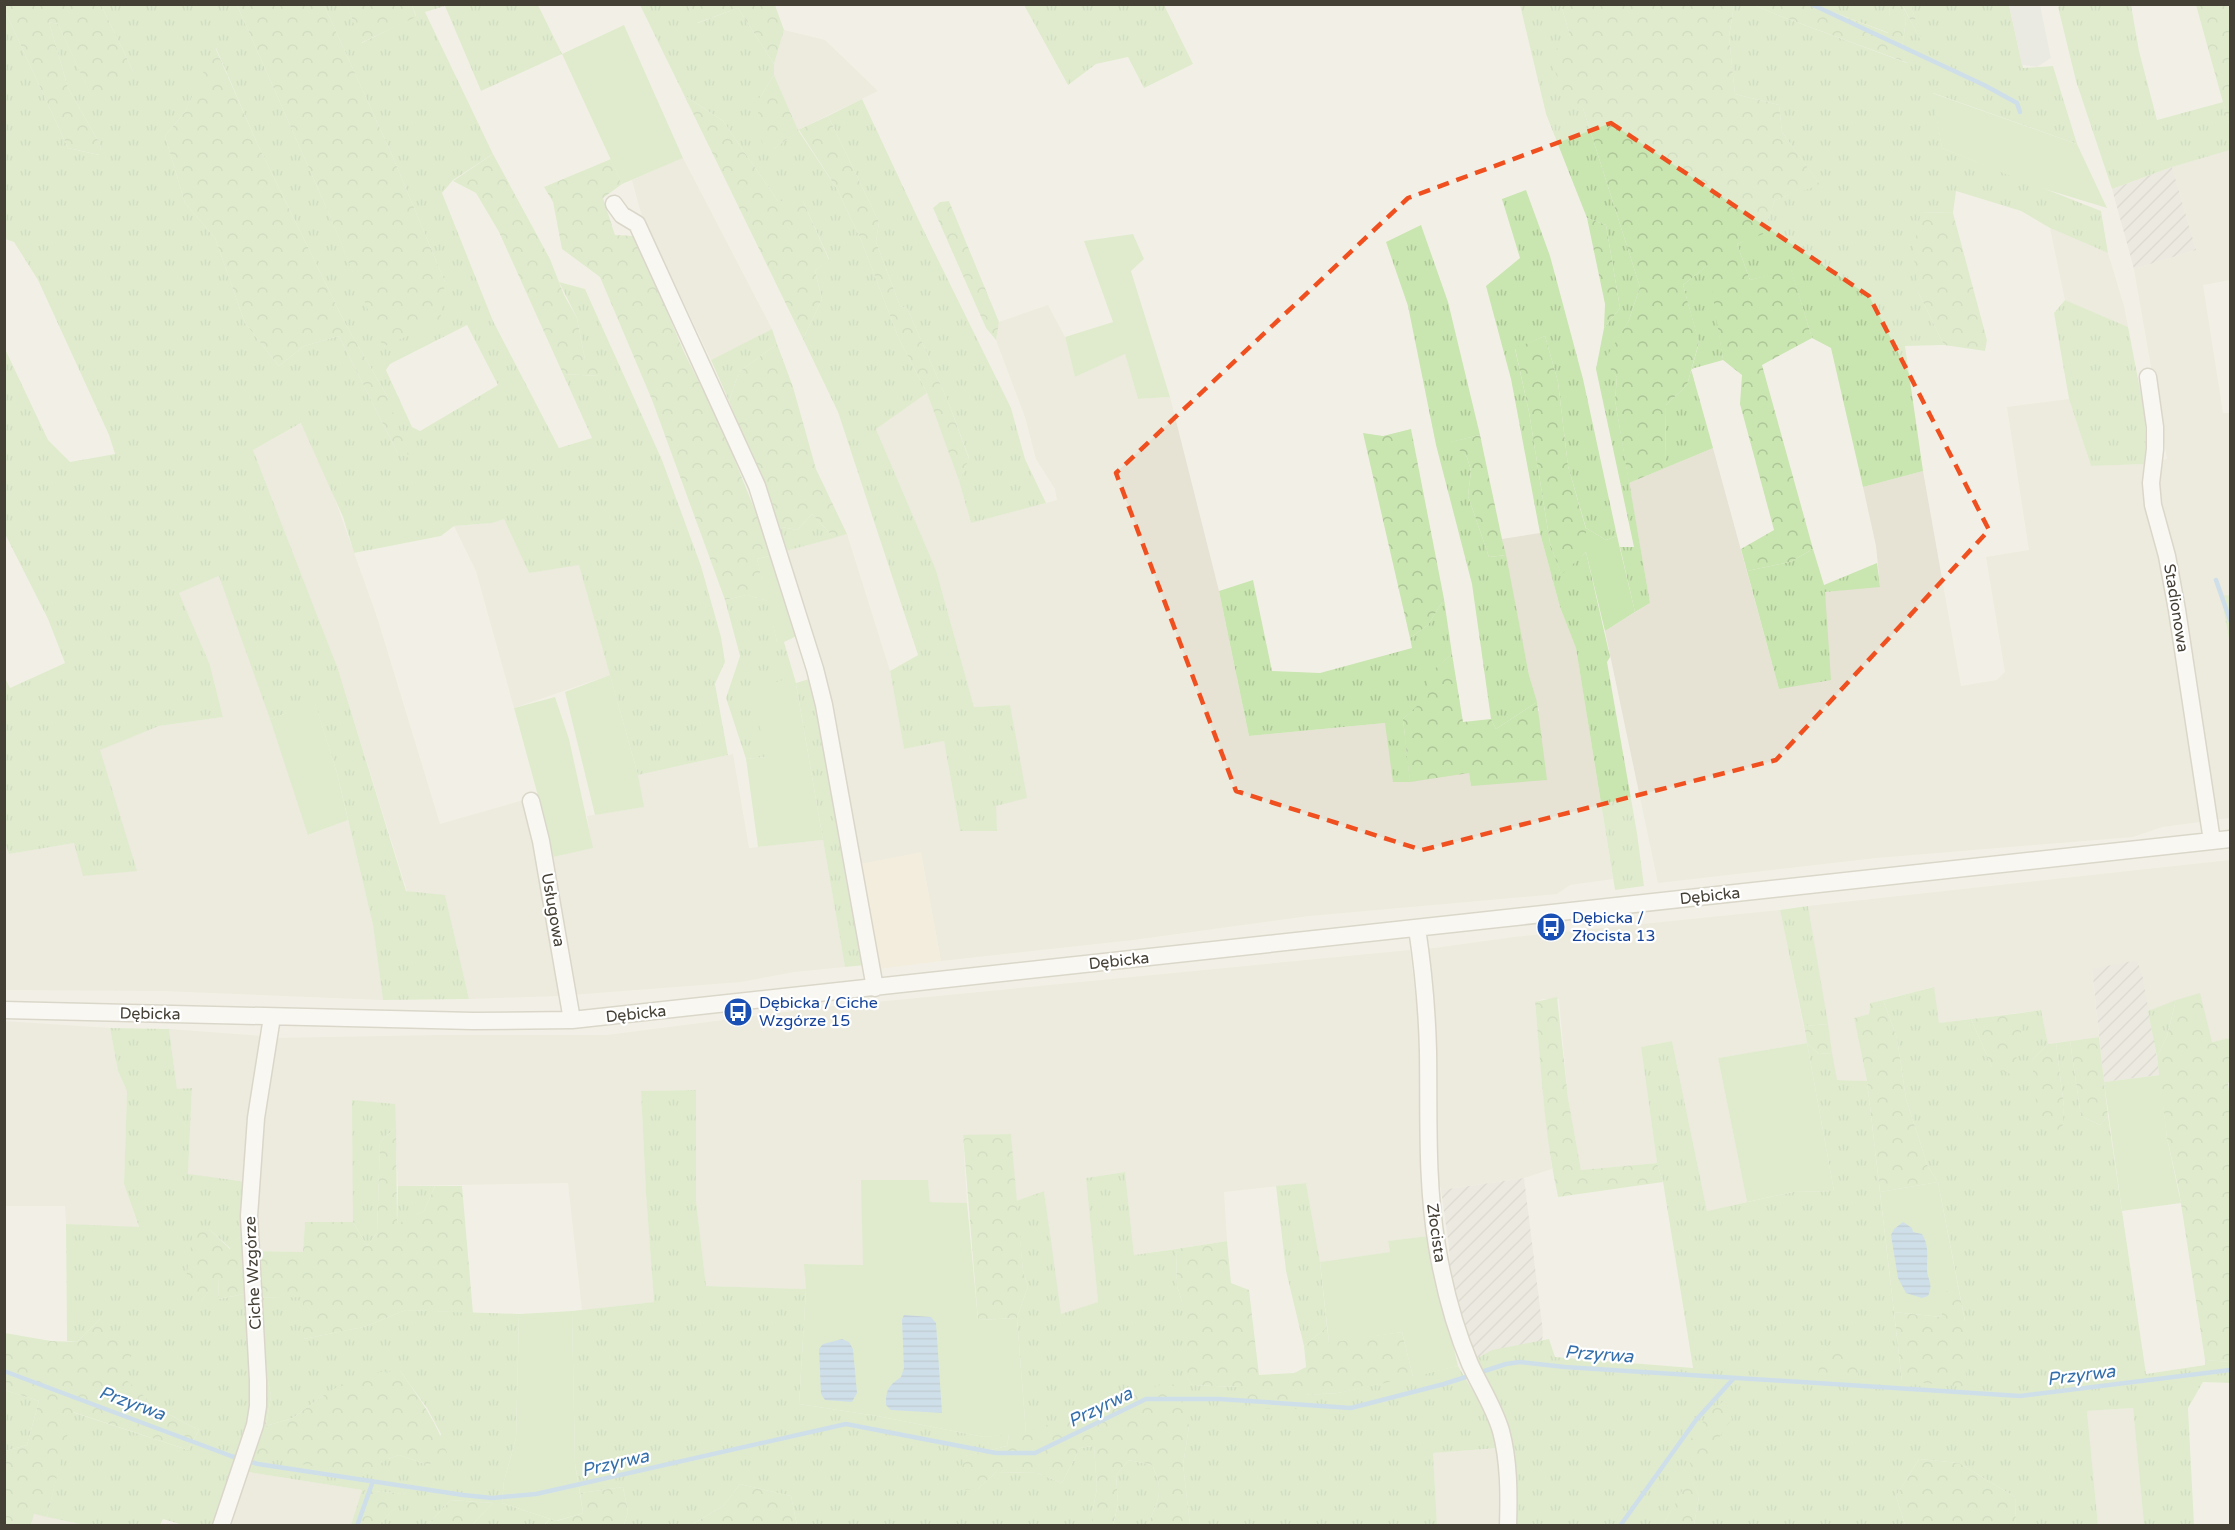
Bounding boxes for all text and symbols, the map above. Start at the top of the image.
street label: Stadionowa [2159,562,2193,654]
street label: Usługowa [537,871,569,949]
street label: Dębicka [1679,883,1741,909]
place label: Dębicka / Złocista 13 [1572,908,1656,946]
bus stop icon: Dębicka / Złocista 13 [1535,911,1567,943]
street label: Dębicka [1088,948,1150,974]
place label: Dębicka / Ciche Wzgórze 15 [759,993,878,1031]
bus stop icon: Dębicka / Ciche Wzgórze 15 [722,996,754,1028]
street label: Dębicka [605,1001,667,1027]
street label: Dębicka [119,1003,181,1025]
street label: Złocista [1422,1202,1450,1264]
street label: Ciche Wzgórze [240,1216,266,1330]
water label: Przyrwa [1564,1341,1635,1367]
water label: Przyrwa [2046,1360,2117,1390]
water label: Przyrwa [96,1381,169,1425]
water label: Przyrwa [1064,1382,1136,1432]
water label: Przyrwa [579,1444,652,1481]

